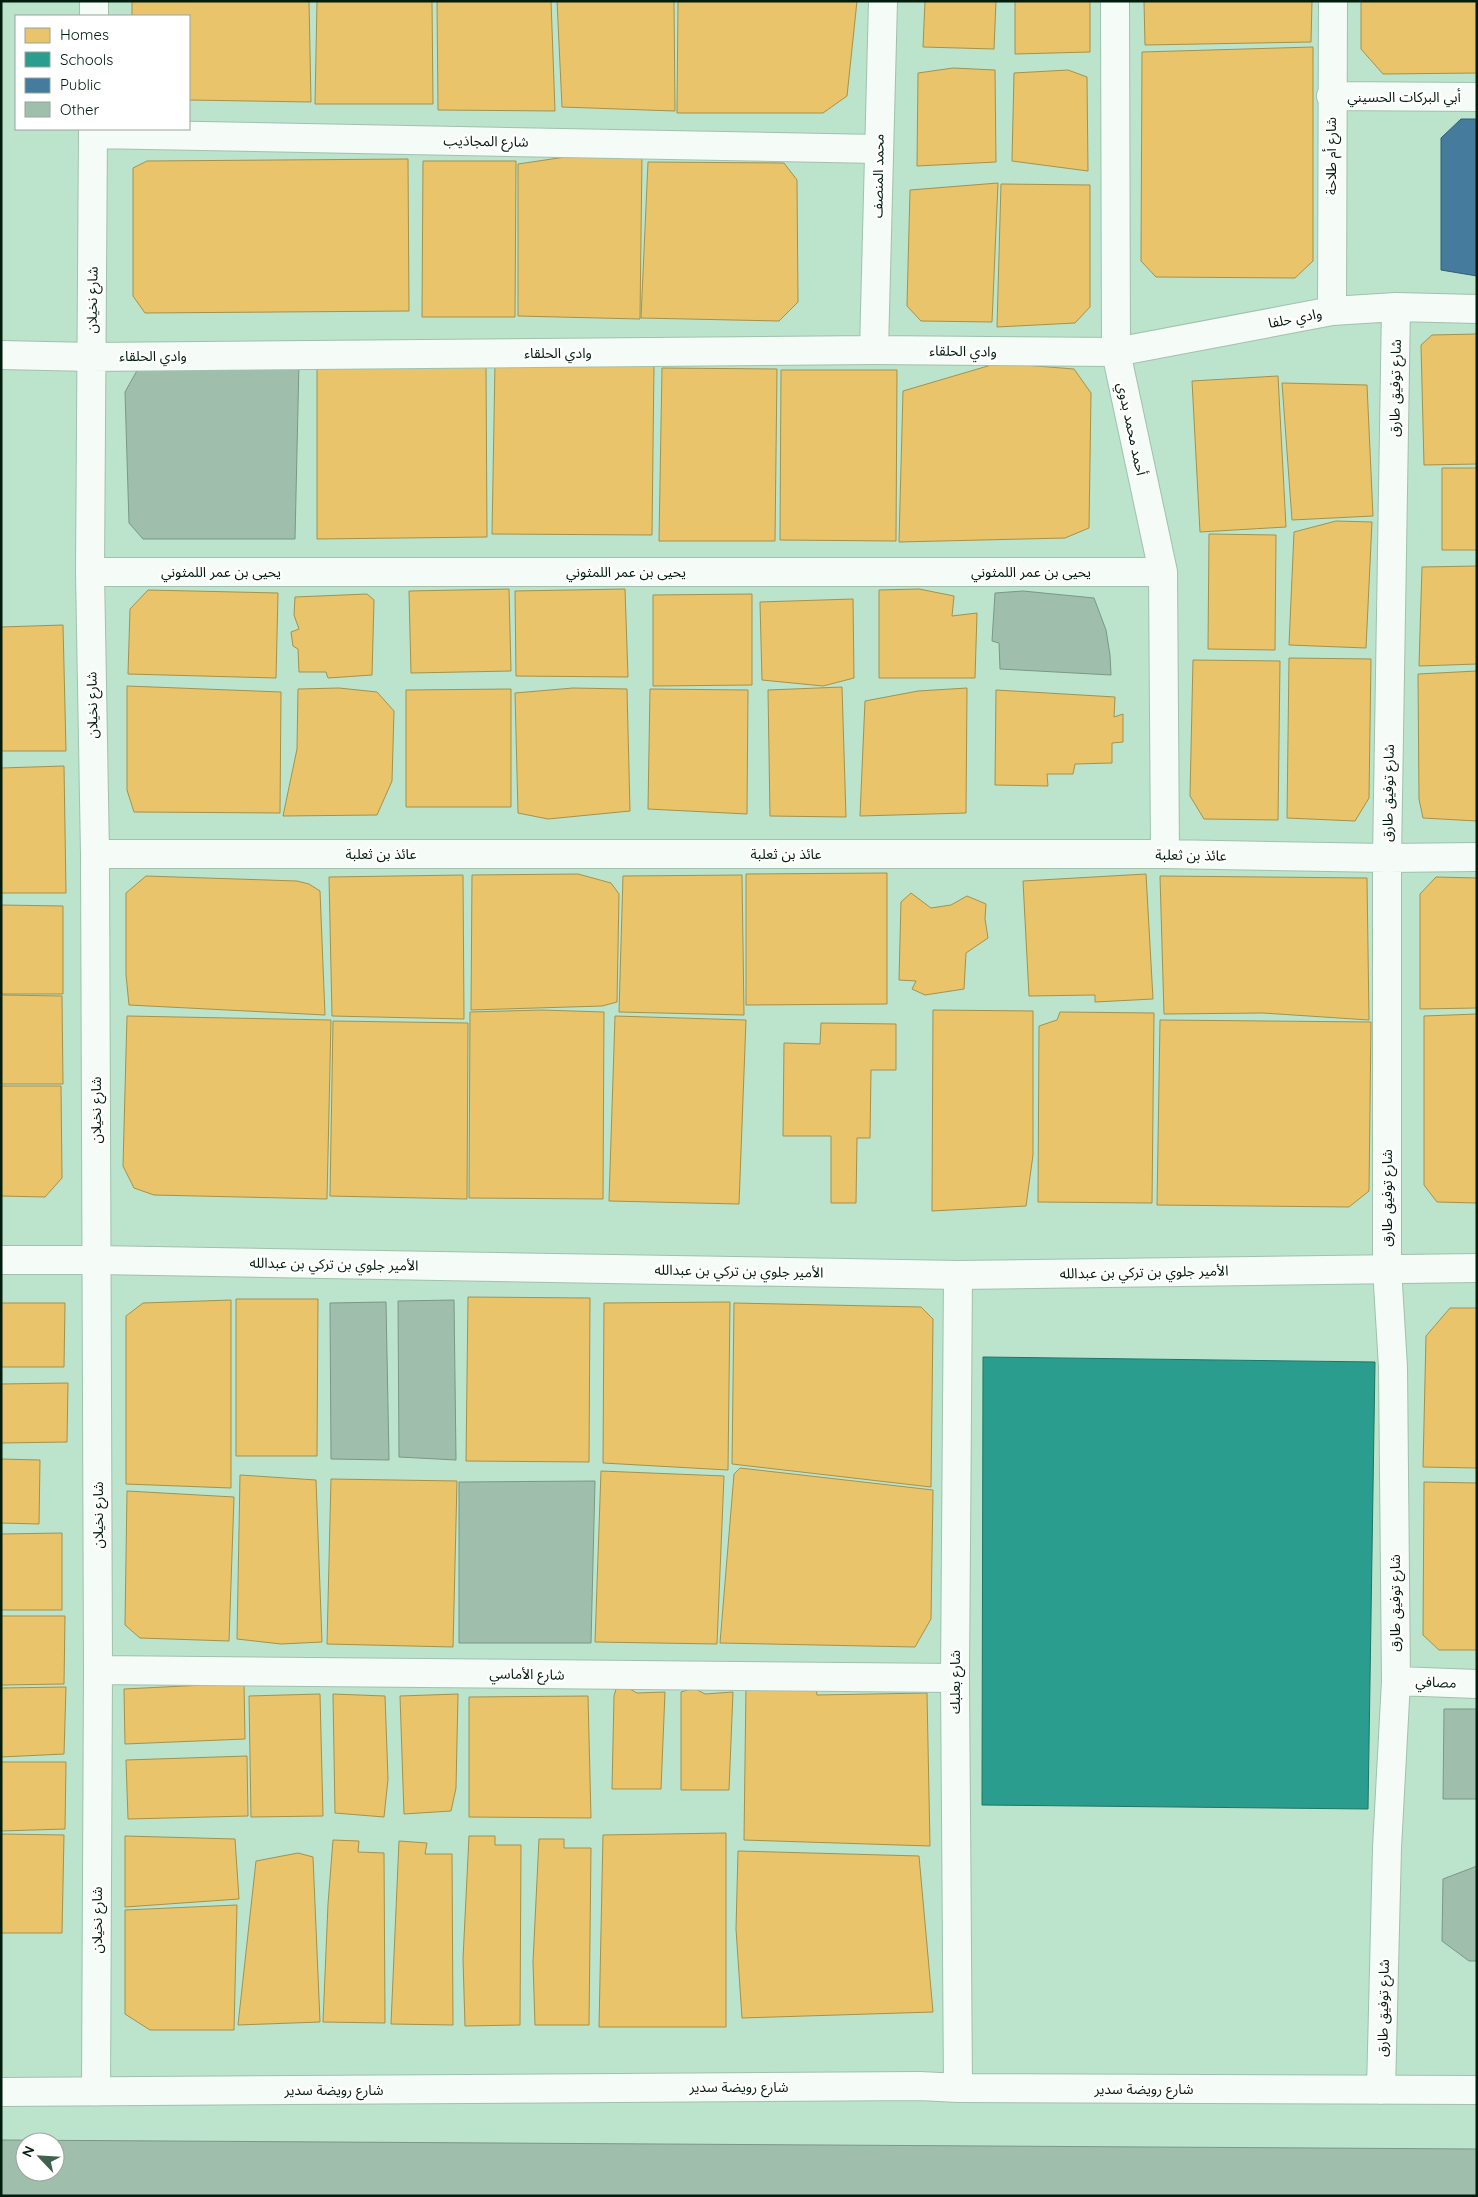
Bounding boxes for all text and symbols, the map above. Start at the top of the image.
legend [15,15,190,130]
text: Homes [60,25,109,44]
text: Schools [60,50,113,69]
text: Public [60,75,101,94]
street label: أبي البركات الحسيني [1347,88,1461,108]
text: Other [60,100,100,119]
street label: شارع أم طلاحة [1322,117,1342,195]
street label: شارع المجاذيب [443,131,529,153]
street label: محمد المنصف [868,134,888,218]
street label: شارع نخيلان [82,266,104,334]
street label: وادي حلفا [1267,304,1324,334]
street label: شارع توفيق طارق [1385,339,1407,437]
street label: وادي الحلقاء [929,341,997,363]
street label: وادي الحلقاء [524,344,592,364]
street label: وادي الحلقاء [119,347,187,367]
street label: أحمد محمد بدوي [1111,381,1151,478]
street label: يحيى بن عمر اللمثوني [161,563,281,583]
street label: يحيى بن عمر اللمثوني [566,563,686,583]
street label: يحيى بن عمر اللمثوني [971,563,1091,583]
street label: شارع نخيلان [82,671,104,739]
street label: شارع توفيق طارق [1378,744,1400,842]
street label: عائذ بن ثعلبة [345,845,417,863]
street label: عائذ بن ثعلبة [750,845,822,863]
street label: عائذ بن ثعلبة [1155,845,1227,865]
street label: شارع نخيلان [87,1076,107,1144]
street label: شارع توفيق طارق [1378,1149,1398,1247]
street label: الأمير جلوي بن تركي بن عبدالله [249,1254,419,1277]
street label: الأمير جلوي بن تركي بن عبدالله [654,1261,824,1284]
street label: الأمير جلوي بن تركي بن عبدالله [1059,1262,1229,1285]
street label: شارع نخيلان [89,1481,109,1549]
street label: شارع توفيق طارق [1386,1554,1406,1652]
street label: شارع بعلبك [946,1650,966,1714]
street label: شارع الأماسي [489,1664,565,1686]
street label: مصافي [1415,1672,1457,1694]
street label: شارع نخيلان [88,1886,108,1954]
street label: شارع توفيق طارق [1373,1959,1395,2057]
street label: شارع رويضة سدير [689,2078,788,2098]
street label: شارع رويضة سدير [1094,2080,1193,2100]
street label: شارع رويضة سدير [284,2081,383,2101]
north arrow [15,2132,65,2182]
text: N [18,2143,39,2160]

